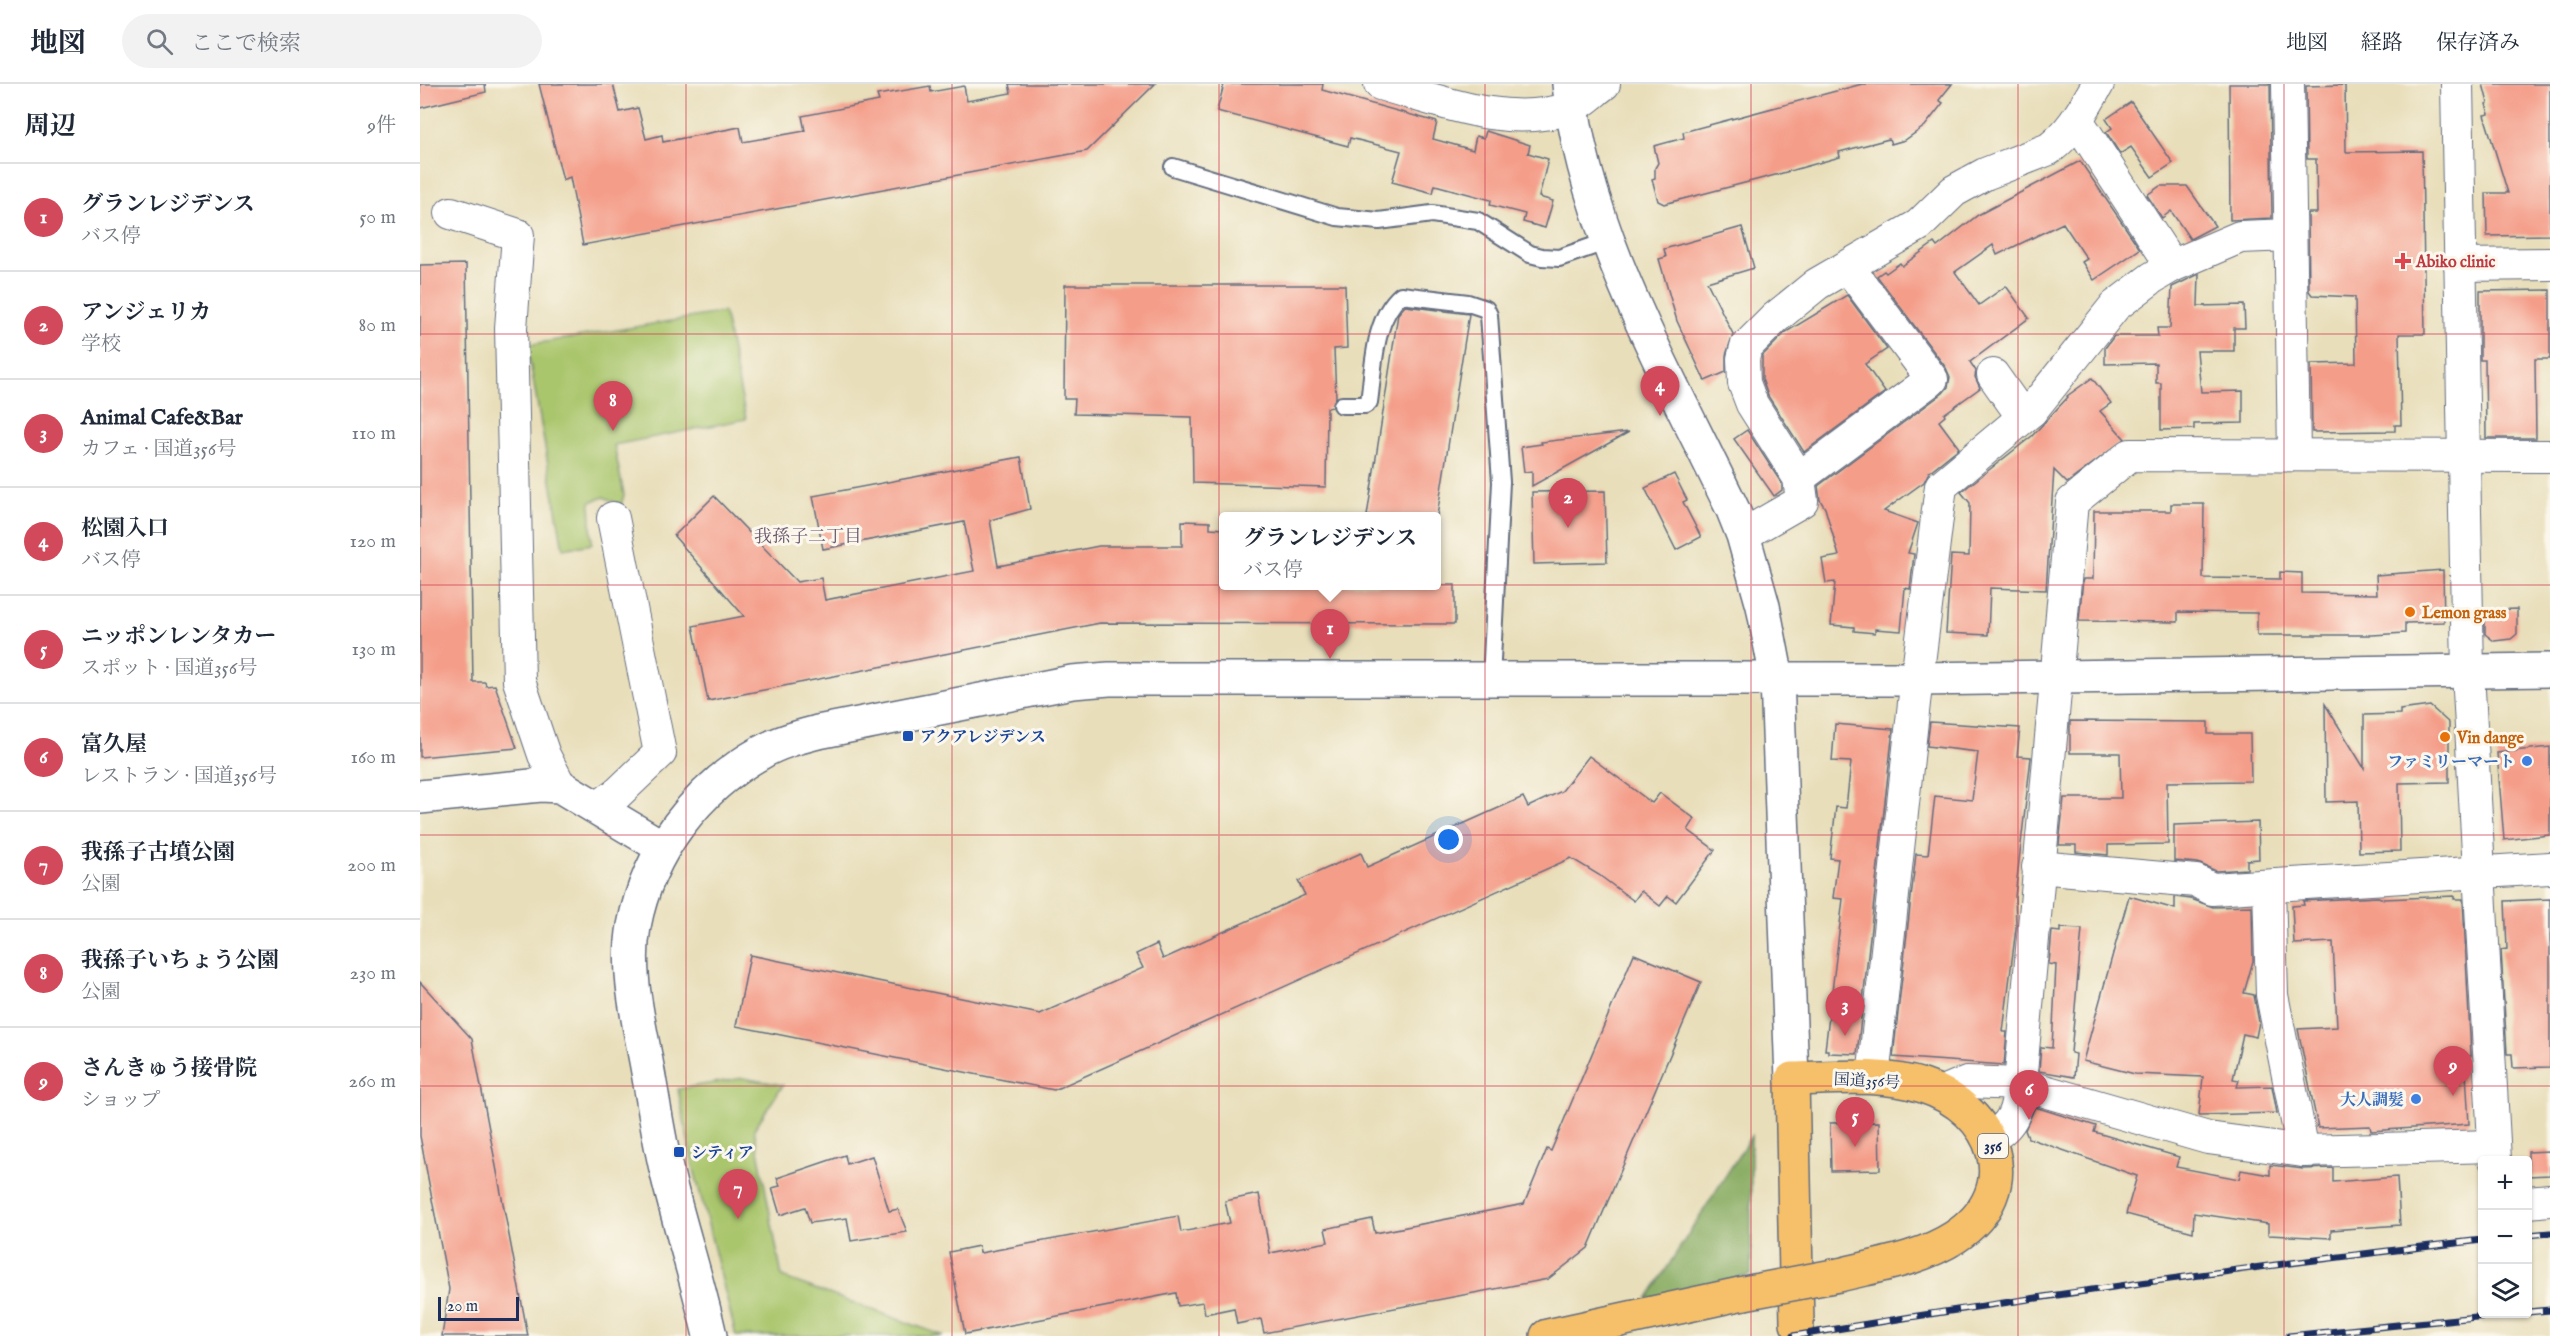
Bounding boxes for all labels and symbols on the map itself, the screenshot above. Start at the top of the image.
marker: Abiko clinic [2394,252,2412,270]
place label: Abiko clinic [2415,253,2495,273]
pin: 4 [1640,366,1680,416]
pin: 8 [594,382,632,431]
pin: 2 [1548,478,1588,528]
district label: 我孫子二丁目 [754,526,862,549]
place label: Lemon grass [2422,604,2507,624]
marker: Lemon grass [2403,605,2417,619]
pin: 1 [1310,610,1350,659]
place label: アクアレジデンス [920,728,1046,748]
marker: アクアレジデンス [901,729,915,743]
place label: Vin dange [2456,729,2524,749]
marker: Vin dange [2438,730,2452,744]
place label: ファミリーマート [2387,753,2515,773]
marker: ファミリーマート [2520,754,2534,768]
your location [1434,825,1463,854]
pin: 3 [1826,986,1864,1036]
pin: 9 [2434,1046,2472,1096]
street label: 国道356号 [1833,1070,1901,1094]
pin: 6 [2010,1070,2048,1120]
place label: 大人調髪 [2340,1091,2404,1111]
marker: 大人調髪 [2409,1092,2423,1106]
pin: 5 [1836,1098,1874,1147]
road number: 356 [1978,1134,2008,1158]
place label: シティア [691,1144,754,1164]
marker: シティア [672,1145,686,1159]
pin: 7 [718,1170,758,1219]
scale bar [438,1294,519,1322]

